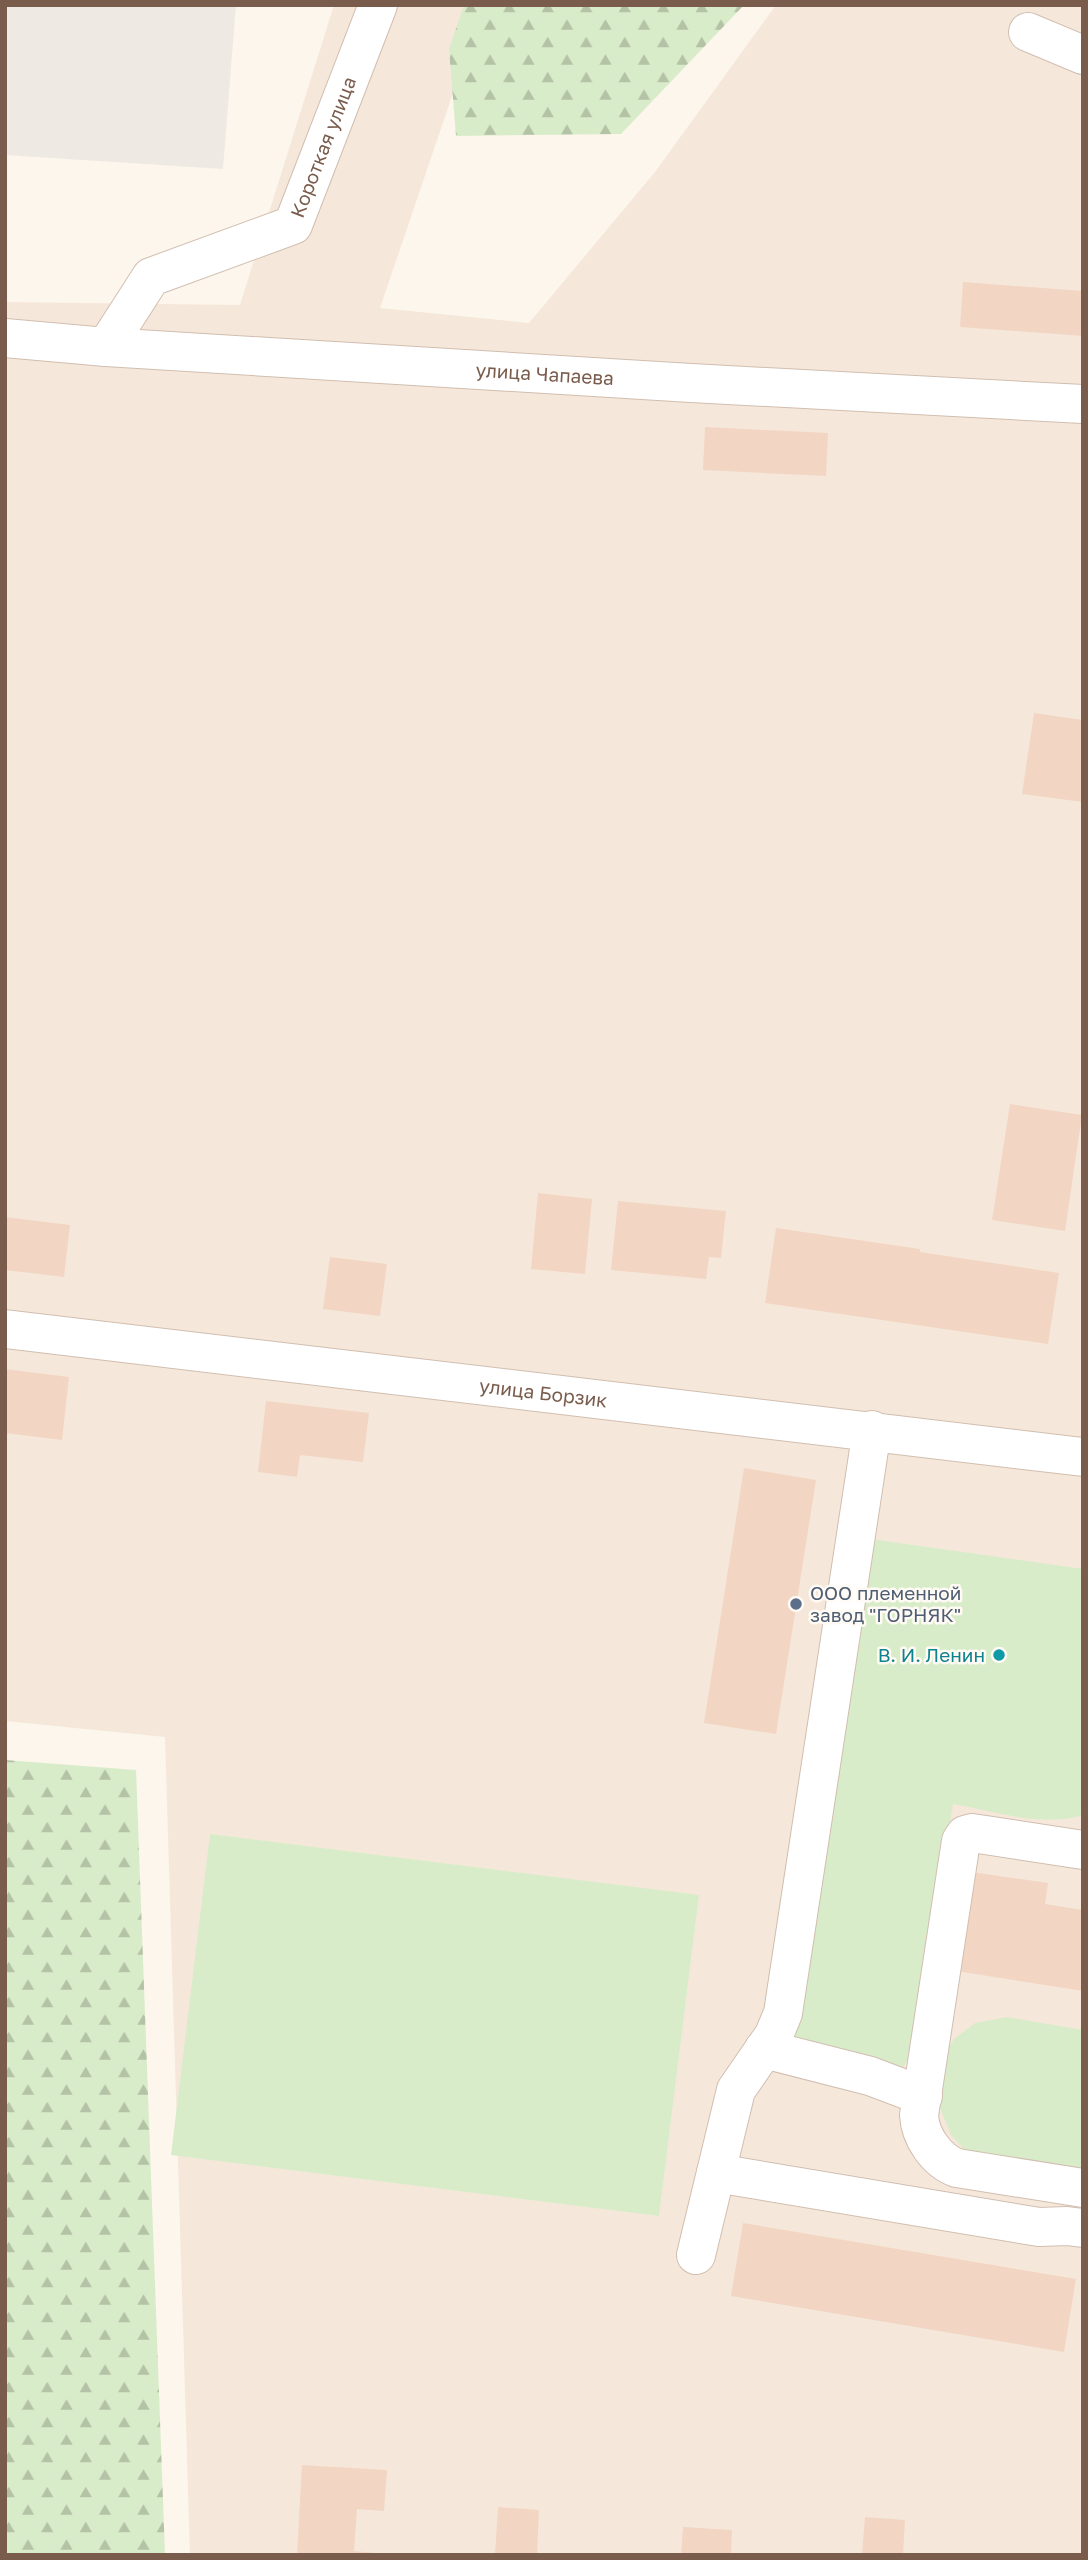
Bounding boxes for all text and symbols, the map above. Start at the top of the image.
street label: Короткая улица [285,73,360,221]
street label: улица Чапаева [475,358,615,389]
street label: улица Борзик [478,1373,609,1411]
place label: ООО племенной завод "ГОРНЯК" [810,1581,961,1626]
marker: ООО племенной завод "ГОРНЯК" [788,1596,804,1612]
place label: В. И. Ленин [878,1643,985,1666]
marker: В. И. Ленин [991,1647,1007,1663]

